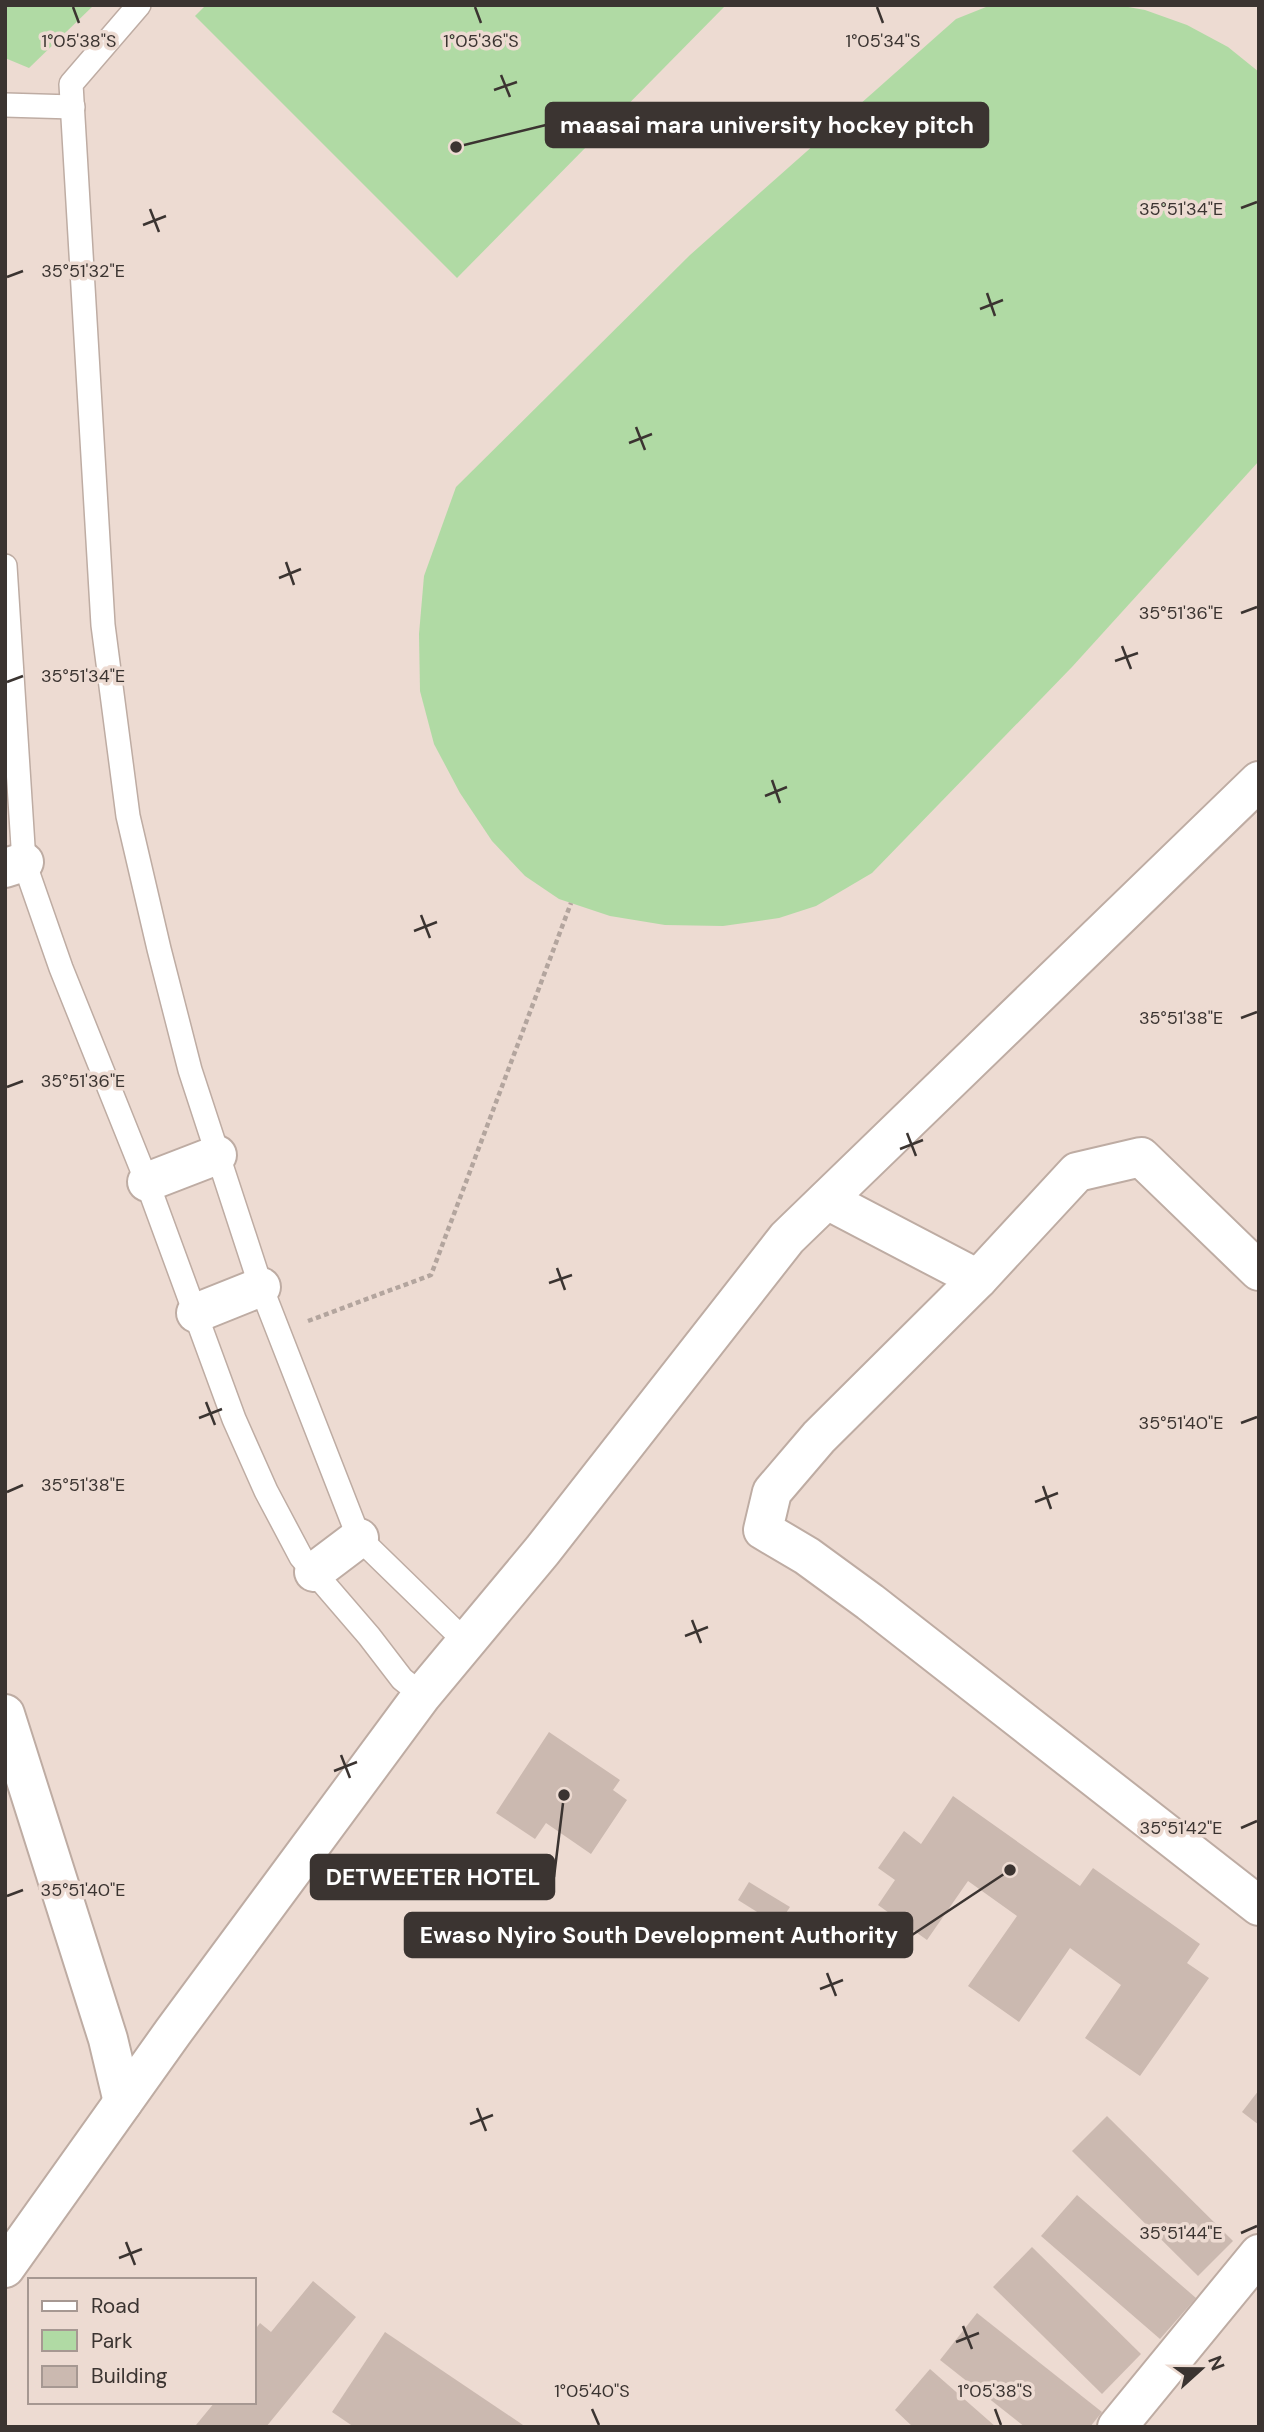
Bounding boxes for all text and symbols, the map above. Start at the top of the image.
text: 1°05'38"S [42,29,116,53]
text: 1°05'36"S [443,29,519,53]
text: 1°05'34"S [846,29,920,53]
callout: maasai mara university hockey pitch [546,103,988,147]
text: maasai mara university hockey pitch [560,110,974,140]
text: 35°51'34"E [1139,197,1223,221]
text: 35°51'32"E [41,259,125,283]
text: 35°51'36"E [1139,601,1223,625]
text: 35°51'34"E [41,664,125,688]
text: 35°51'38"E [1139,1006,1223,1030]
text: 35°51'36"E [41,1069,125,1093]
text: 35°51'40"E [1139,1411,1223,1435]
text: 35°51'38"E [41,1473,125,1497]
text: 35°51'42"E [1140,1816,1223,1840]
callout: DETWEETER HOTEL [311,1855,554,1899]
text: DETWEETER HOTEL [326,1862,540,1892]
text: 35°51'40"E [41,1878,125,1902]
callout: Ewaso Nyiro South Development Authority [405,1913,912,1957]
text: Ewaso Nyiro South Development Authority [420,1920,898,1950]
text: 35°51'44"E [1139,2221,1223,2245]
legend [28,2278,256,2404]
text: Road [91,2292,140,2320]
text: Park [91,2327,133,2355]
north arrow [1166,2334,1236,2404]
text: N [1202,2352,1231,2374]
text: Building [91,2362,168,2390]
text: 1°05'40"S [554,2379,630,2403]
text: 1°05'38"S [958,2379,1032,2403]

